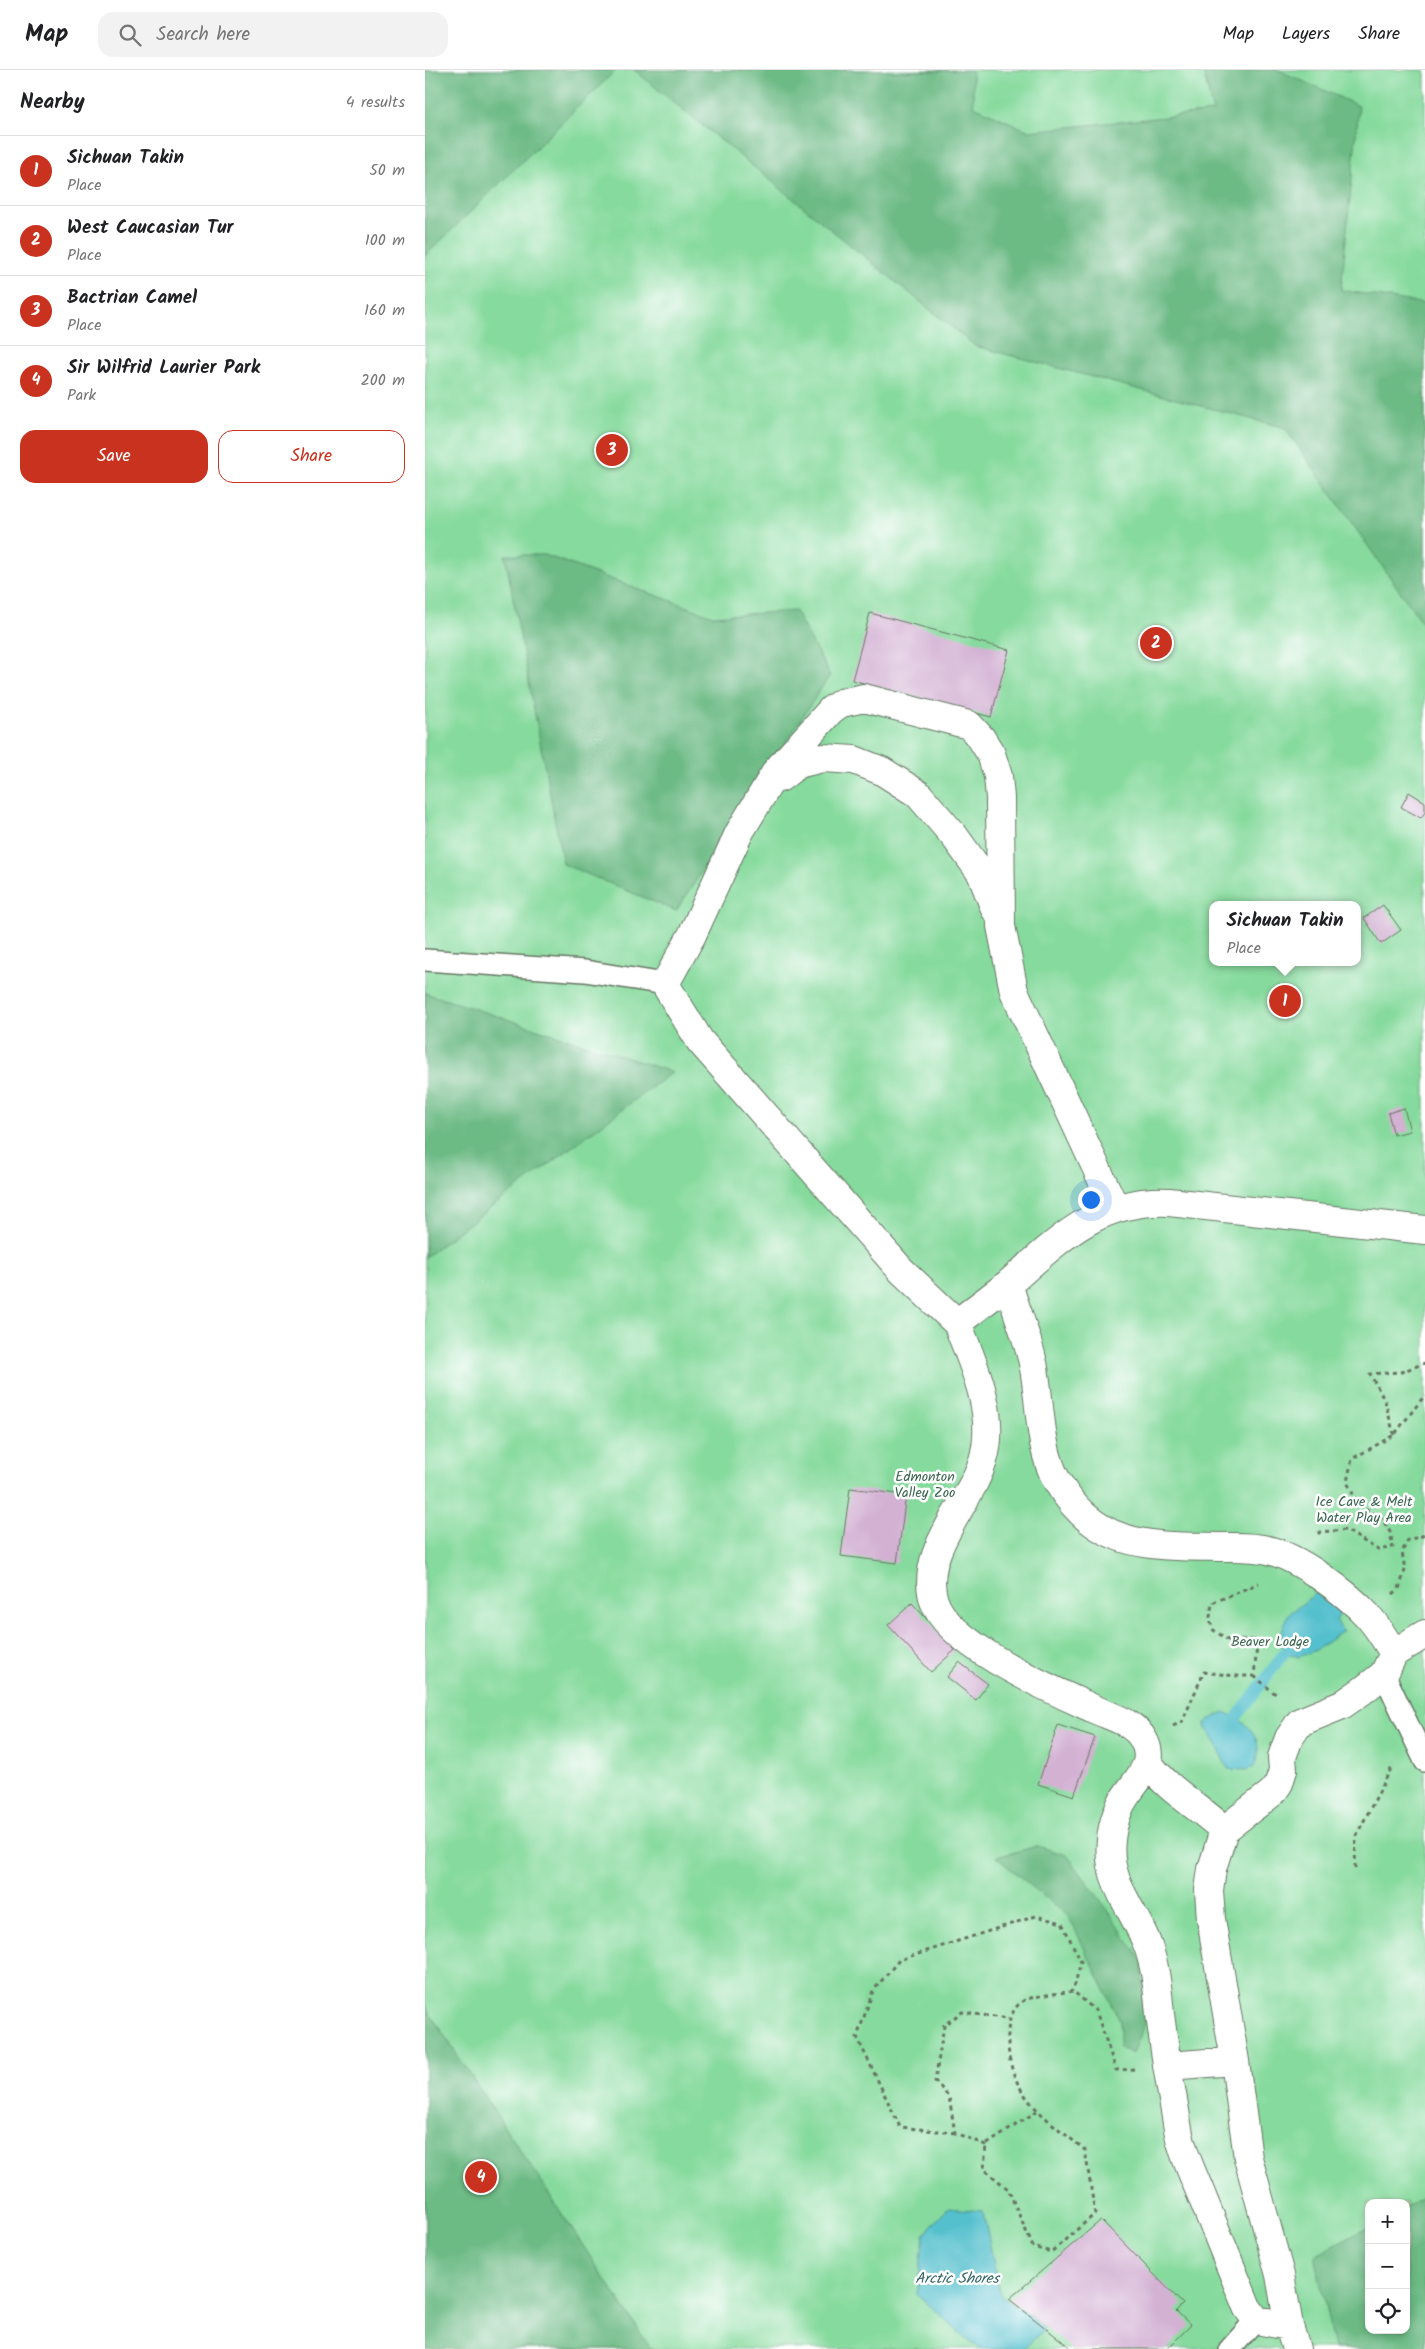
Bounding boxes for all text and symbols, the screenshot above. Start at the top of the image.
search box [98,12,448,57]
text: Map [25,15,68,54]
text: Search here [156,20,250,50]
text: Map [1223,20,1254,49]
text: Layers [1282,20,1330,49]
text: Share [1358,20,1400,49]
icon: search [116,21,144,49]
text: Nearby [20,86,85,119]
text: 4 results [346,90,405,115]
text: Sichuan Takin [67,143,184,173]
text: 1 [34,158,38,183]
text: 50 m [369,158,405,183]
text: Place [67,173,101,198]
text: West Caucasian Tur [67,213,233,243]
text: 2 [31,228,41,253]
text: 100 m [365,228,405,253]
text: Place [67,243,101,268]
text: Bactrian Camel [67,283,197,313]
text: 3 [32,298,40,323]
text: 160 m [364,298,405,323]
text: Place [67,313,101,338]
text: Sir Wilfrid Laurier Park [67,353,260,383]
text: 4 [32,368,40,393]
text: 200 m [361,368,405,393]
text: Park [67,383,96,408]
button: Save [20,430,208,483]
button: Share [218,430,405,483]
pin: 3 [596,431,628,469]
pin: 2 [1140,624,1172,662]
popup [1209,901,1361,966]
text: Sichuan Takin [1226,906,1344,936]
text: Place [1226,936,1261,961]
pin: 1 [1269,982,1301,1020]
your location [1078,1187,1104,1213]
park label: Edmonton Valley Zoo [895,1466,955,1504]
park label: Ice Cave & Melt Water Play Area [1316,1491,1413,1529]
park label: Beaver Lodge [1231,1631,1310,1653]
pin: 4 [465,2158,497,2196]
map controls [1365,2199,1410,2334]
button: + [1365,2199,1410,2244]
button: − [1365,2244,1410,2289]
water label: Arctic Shores [915,2267,1000,2291]
button: locate [1365,2289,1410,2334]

